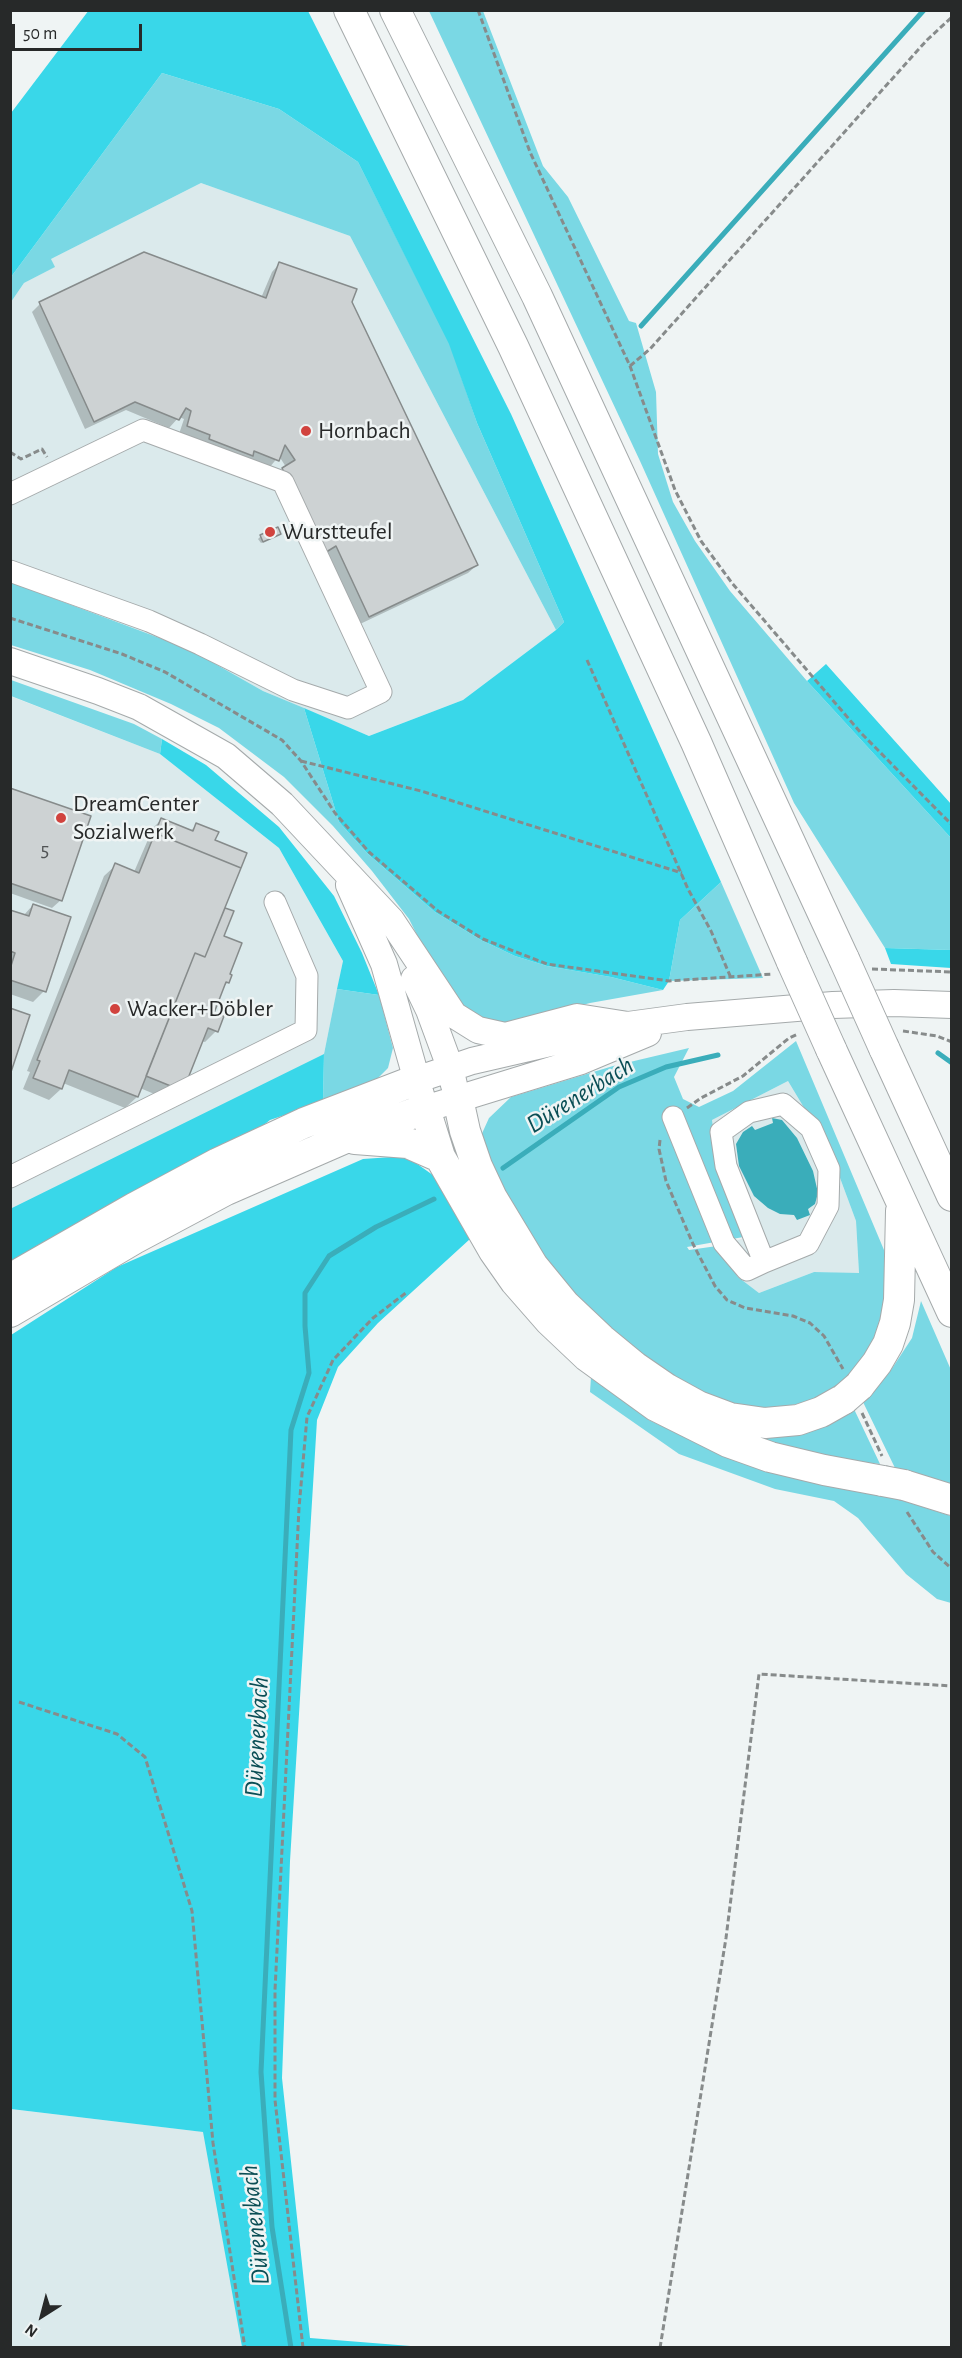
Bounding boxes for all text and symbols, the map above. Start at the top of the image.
scale bar [15,12,146,50]
text: 50 m [23,25,57,43]
place label: Hornbach [318,417,411,445]
marker: Hornbach [299,424,313,438]
place label: Wurstteufel [282,518,393,546]
marker: Wurstteufel [263,525,277,539]
place label: DreamCenter Sozialwerk [73,790,199,846]
marker: DreamCenter Sozialwerk [54,811,68,825]
house number: 5 [41,837,49,863]
place label: Wacker+Döbler [127,995,273,1023]
marker: Wacker+Döbler [108,1002,122,1016]
water label: Dürenerbach [520,1050,640,1140]
water label: Dürenerbach [238,1676,276,1798]
water label: Dürenerbach [233,2163,277,2287]
north arrow [12,2286,72,2346]
text: N [22,2321,41,2340]

